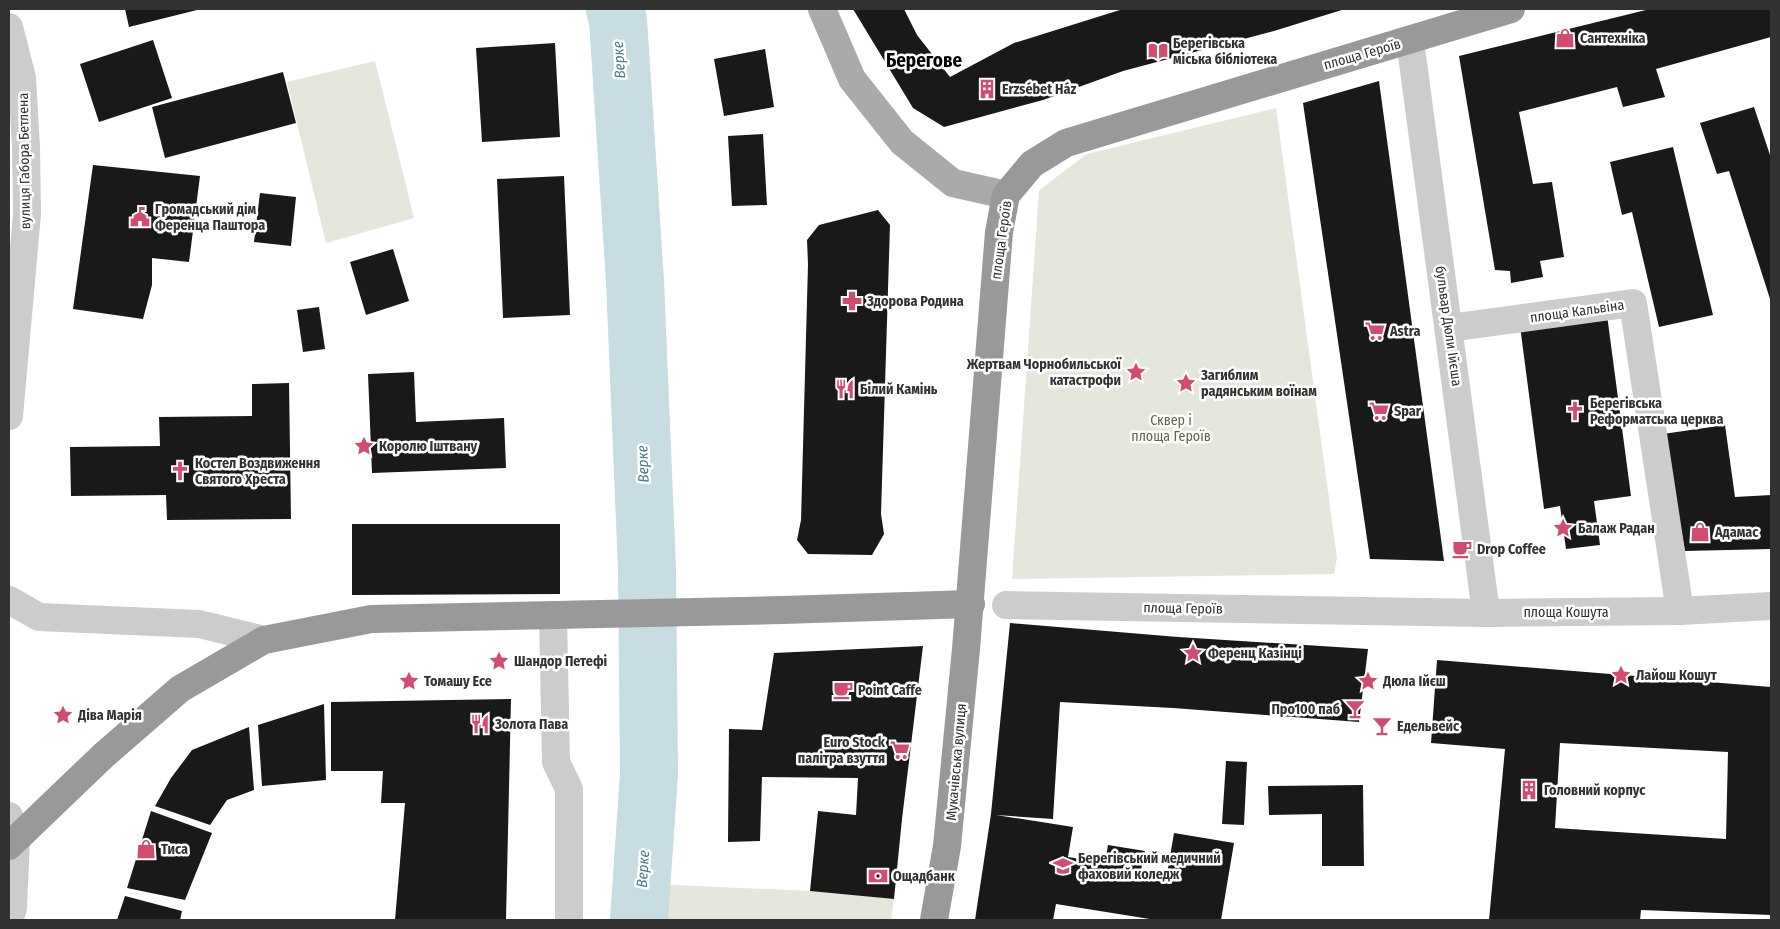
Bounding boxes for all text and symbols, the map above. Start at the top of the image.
shop icon: Сантехніка [1554,27,1576,49]
place label: Сантехніка [1580,30,1646,47]
place label: Берегівська міська бібліотека [1173,35,1277,68]
street label: площа Героїв [1322,35,1403,74]
library icon: Берегівська міська бібліотека [1147,40,1169,62]
water label: Верке [609,41,629,79]
district label: Берегове [886,49,962,72]
building icon: Erzsébet Ház [976,78,998,100]
place label: Erzsébet Ház [1002,81,1076,98]
street label: вулиця Габора Бетлена [15,92,34,229]
street label: площа Героїв [988,199,1015,281]
place label: Громадський дім Ференца Паштора [155,201,265,234]
public building icon: Громадський дім Ференца Паштора [129,206,151,228]
street label: бульвар Дюли Ійєша [1432,265,1465,387]
pharmacy icon: Здорова Родина [841,290,863,312]
place label: Здорова Родина [866,293,964,310]
street label: площа Кальвіна [1529,296,1625,327]
supermarket icon: Astra [1364,320,1386,342]
place label: Astra [1389,323,1420,340]
place label: Жертвам Чорнобильської катастрофи [966,356,1122,389]
place icon: Жертвам Чорнобильської катастрофи [1125,361,1147,383]
place label: Загиблим радянським воїнам [1200,367,1317,400]
place icon: Загиблим радянським воїнам [1175,372,1197,394]
restaurant icon: Білий Камінь [834,378,856,400]
place label: Білий Камінь [860,381,938,398]
place label: Берегівська Реформатська церква [1590,395,1723,428]
supermarket icon: Spar [1368,400,1390,422]
church icon: Берегівська Реформатська церква [1564,400,1586,422]
place label: Spar [1394,403,1422,420]
park label: Сквер і площа Героїв [1131,412,1211,445]
place icon: Королю Іштвану [353,435,375,457]
place label: Королю Іштвану [379,438,478,455]
water label: Верке [633,445,653,483]
place label: Костел Воздвиження Святого Хреста [195,455,320,488]
church icon: Костел Воздвиження Святого Хреста [169,460,191,482]
place icon: Балаж Радан [1552,517,1574,539]
place label: Балаж Радан [1578,520,1655,537]
shop icon: Адамас [1689,521,1711,543]
place label: Адамас [1714,524,1759,541]
cafe icon: Drop Coffee [1451,538,1473,560]
place label: Drop Coffee [1477,541,1546,558]
street label: площа Героїв [1143,599,1223,618]
street label: площа Кошута [1523,604,1609,621]
place icon: Ференц Казінці [1182,642,1204,664]
place label: Ференц Казінці [1208,645,1302,662]
place icon: Шандор Петефі [488,650,510,672]
place label: Шандор Петефі [514,653,608,670]
place icon: Лайош Кошут [1610,664,1632,686]
place label: Лайош Кошут [1636,667,1718,684]
place icon: Томашу Есе [398,670,420,692]
place icon: Дюла Ійєш [1357,670,1379,692]
place label: Томашу Есе [424,673,492,690]
place label: Дюла Ійєш [1382,673,1446,690]
cafe icon: Point Caffe [832,679,854,701]
place label: Point Caffe [858,682,922,699]
bar icon: Про100 паб [1344,698,1366,720]
place label: Про100 паб [1271,701,1340,718]
street label: Мукачівська вулиця [943,703,970,821]
place icon: Діва Марія [52,704,74,726]
place label: Діва Марія [77,707,142,724]
restaurant icon: Золота Пава [469,713,491,735]
bar icon: Едельвейс [1371,715,1393,737]
place label: Золота Пава [494,716,568,733]
place label: Едельвейс [1397,718,1460,735]
place label: Euro Stock палітра взуття [798,734,886,767]
supermarket icon: Euro Stock палітра взуття [889,739,911,761]
building icon: Головний корпус [1518,779,1540,801]
place label: Головний корпус [1544,782,1646,799]
shop icon: Тиса [135,838,157,860]
place label: Тиса [161,841,188,858]
water label: Верке [633,850,653,888]
place label: Берегівський медичний фаховий коледж [1078,850,1221,883]
school or university icon: Берегівський медичний фаховий коледж [1052,855,1074,877]
bank icon: Ощадбанк [867,865,889,887]
place label: Ощадбанк [893,868,956,885]

